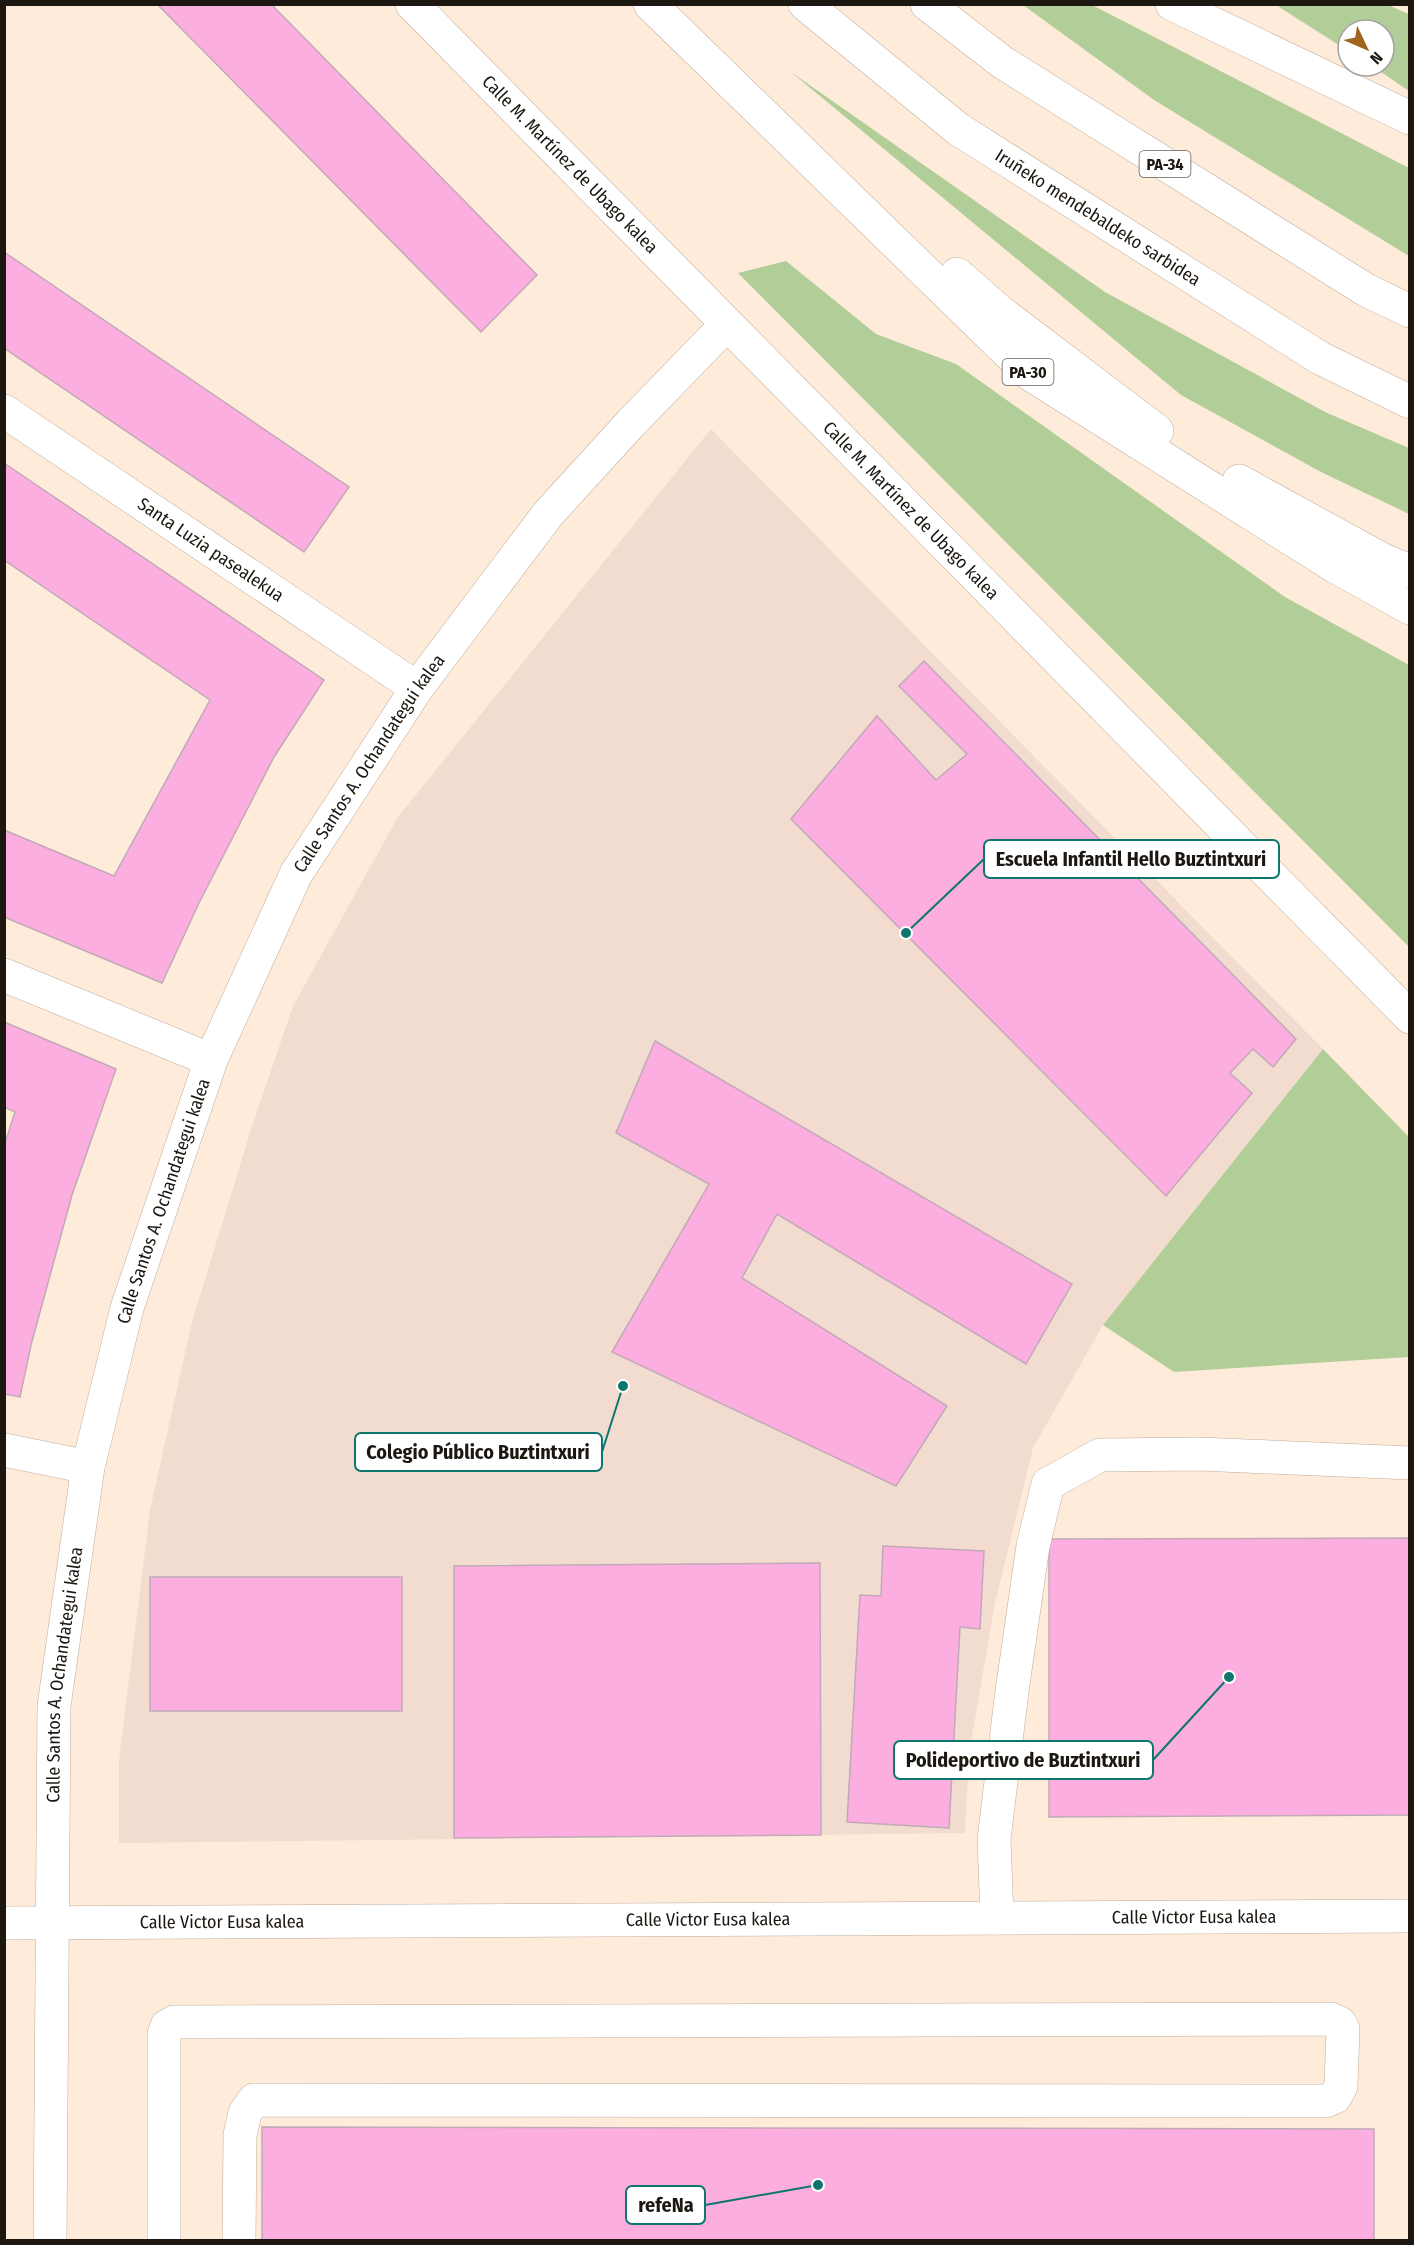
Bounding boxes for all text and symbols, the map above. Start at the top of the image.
north arrow [1336,18,1396,78]
text: N [1366,48,1387,68]
street label: Calle M. Martínez de Ubago kalea [477,71,663,258]
street label: Iruñeko mendebaldeko sarbidea [991,144,1205,291]
road number: PA-34 [1140,151,1190,177]
road number: PA-30 [1002,359,1054,385]
street label: Calle M. Martínez de Ubago kalea [818,417,1004,604]
street label: Santa Luzia pasealekua [134,493,288,607]
street label: Calle Santos A. Ochandategui kalea [289,650,450,877]
callout: Escuela Infantil Hello Buztintxuri [984,840,1279,878]
text: Escuela Infantil Hello Buztintxuri [996,847,1266,871]
street label: Calle Santos A. Ochandategui kalea [113,1075,215,1326]
callout: Colegio Público Buztintxuri [355,1433,602,1471]
text: Colegio Público Buztintxuri [366,1440,590,1464]
street label: Calle Santos A. Ochandategui kalea [42,1545,88,1803]
callout: Polideportivo de Buztintxuri [894,1741,1153,1779]
text: Polideportivo de Buztintxuri [906,1748,1140,1772]
street label: Calle Victor Eusa kalea [1112,1906,1276,1928]
street label: Calle Victor Eusa kalea [626,1908,790,1931]
street label: Calle Victor Eusa kalea [140,1911,304,1933]
callout: refeNa [626,2186,705,2224]
text: refeNa [638,2193,694,2217]

